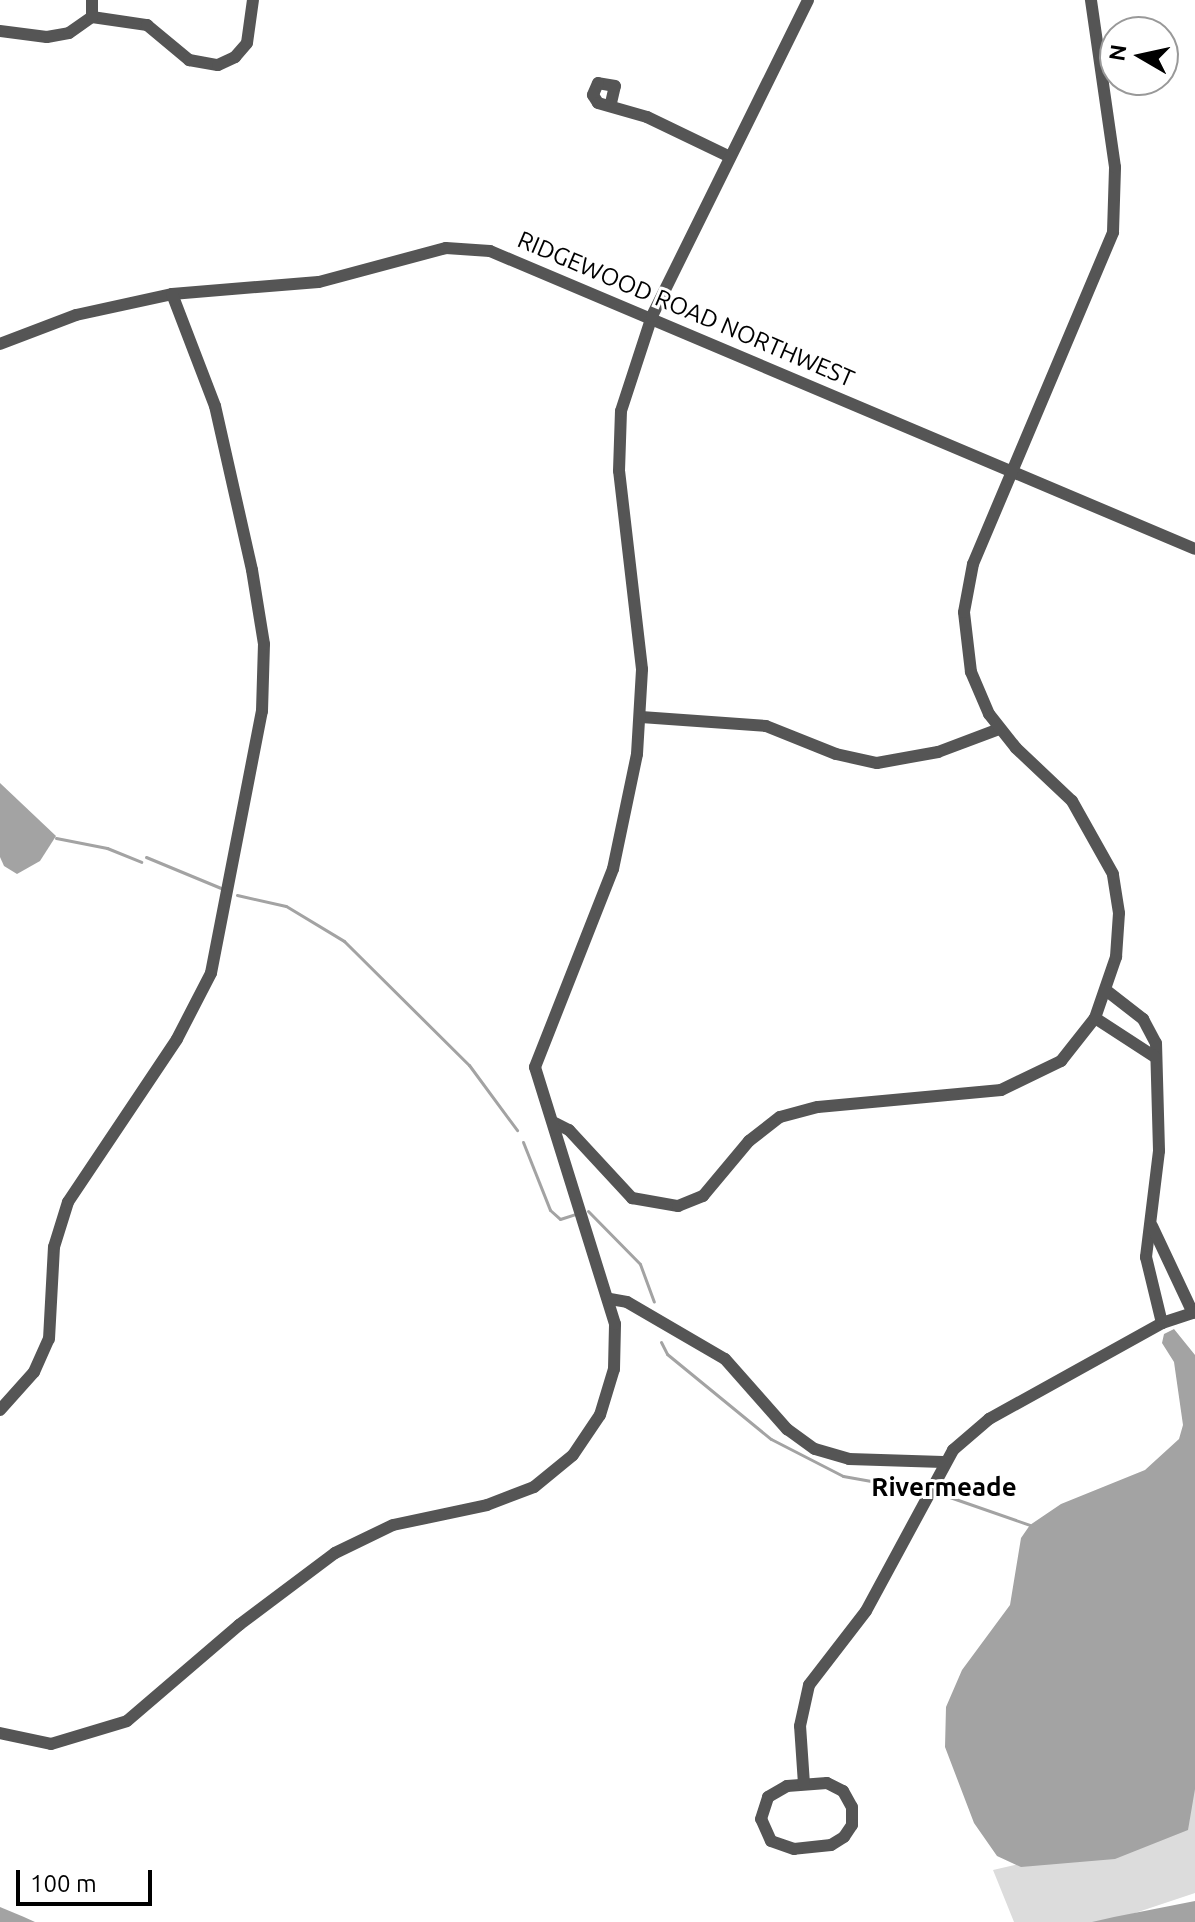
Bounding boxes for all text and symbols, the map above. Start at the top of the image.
north arrow [1099,16,1179,96]
text: N [1103,42,1130,63]
street label: RIDGEWOOD ROAD NORTHWEST [513,225,859,393]
district label: Rivermeade [871,1471,1017,1503]
scale bar [20,1854,156,1904]
text: 100 m [30,1870,97,1897]

